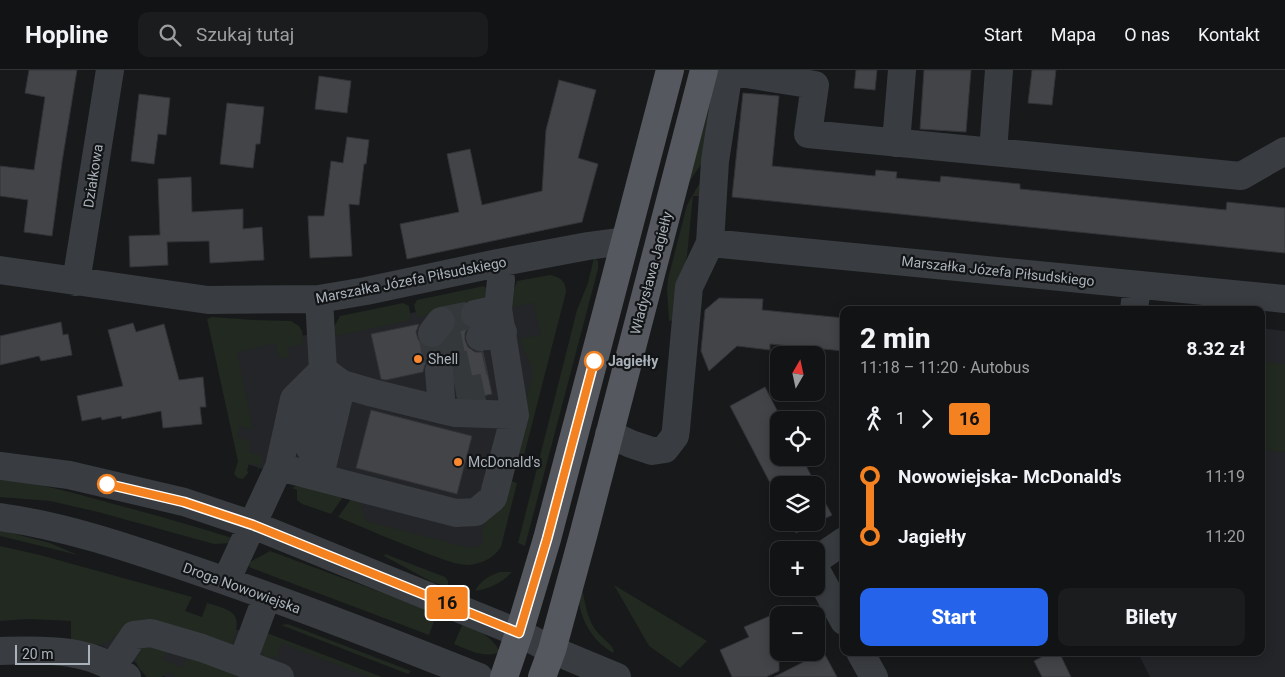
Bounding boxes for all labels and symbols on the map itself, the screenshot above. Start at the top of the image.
street label: Działkowa [80,143,106,209]
street label: Władysława Jagiełły [627,209,675,336]
street label: Marszałka Józefa Piłsudskiego [901,253,1095,289]
street label: Marszałka Józefa Piłsudskiego [314,254,508,306]
north arrow [770,346,825,401]
place label: Shell [428,351,458,367]
marker: Jagiełły [584,351,604,371]
marker: Shell [412,353,424,365]
place label: Jagiełły [608,353,659,369]
place label: McDonald's [468,454,541,470]
marker: McDonald's [452,456,464,468]
unlabelled marker [97,474,117,494]
street label: Droga Nowowiejska [181,559,303,617]
line badge: 16 [424,587,470,619]
scale bar [15,642,90,665]

